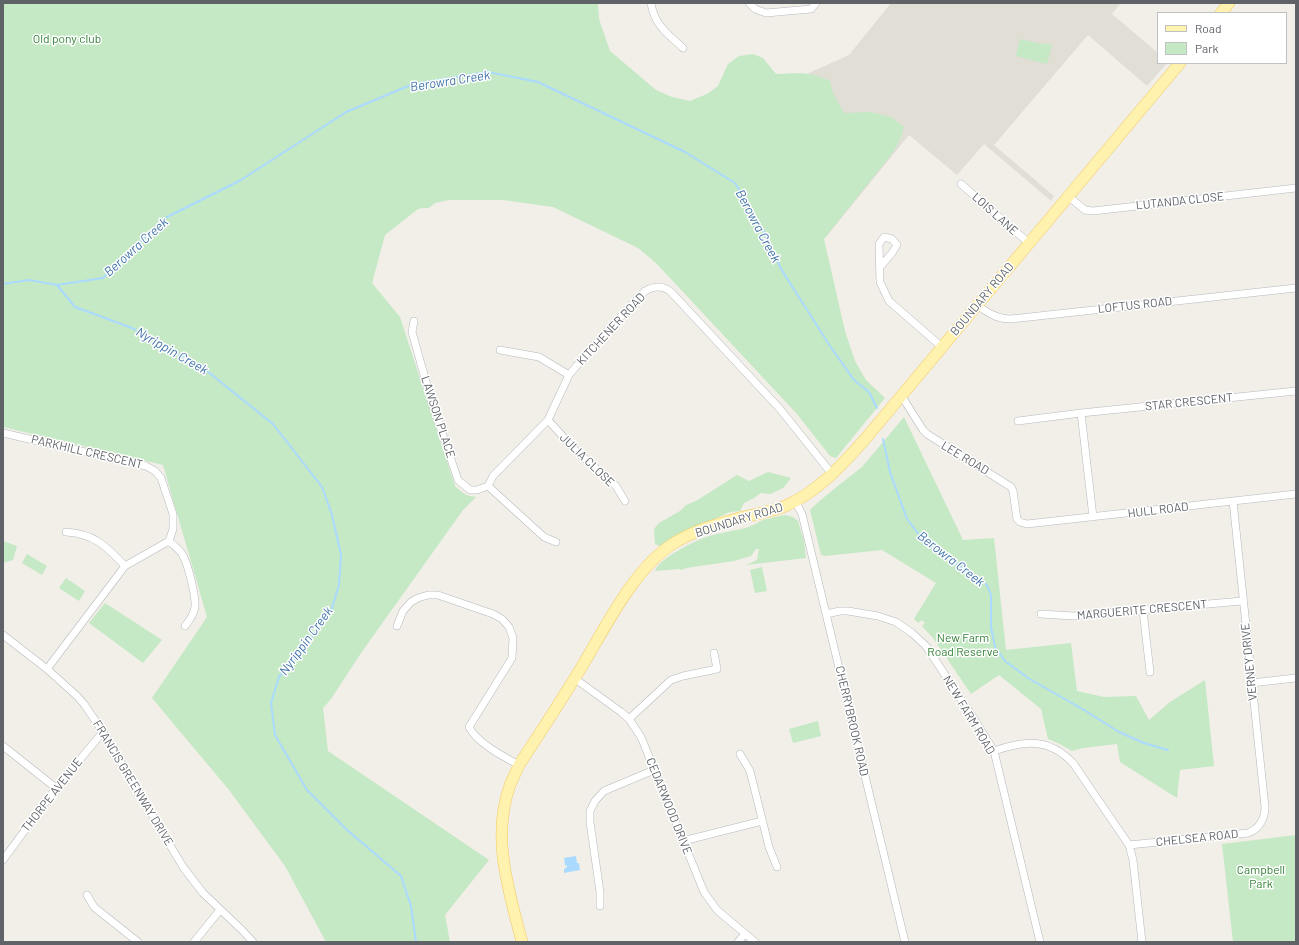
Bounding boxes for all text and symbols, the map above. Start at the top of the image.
legend [1157,12,1287,64]
text: Road [1195,21,1222,35]
park label: Old pony club [33,32,101,46]
text: Park [1195,41,1219,55]
water label: Berowra Creek [409,67,491,95]
water label: Berowra Creek [732,187,784,265]
street label: LUTANDA CLOSE [1135,189,1225,213]
street label: LOIS LANE [969,190,1021,238]
water label: Berowra Creek [101,214,171,280]
street label: BOUNDARY ROAD [947,260,1017,338]
street label: KITCHENER ROAD [574,290,648,368]
street label: LOFTUS ROAD [1097,294,1173,316]
water label: Nyrippin Creek [133,324,211,378]
street label: LAWSON PLACE [418,374,458,460]
street label: STAR CRESCENT [1144,390,1234,414]
street label: JULIA CLOSE [557,430,617,490]
street label: PARKHILL CRESCENT [30,432,144,472]
street label: LEE ROAD [938,438,992,478]
street label: HULL ROAD [1127,499,1189,521]
street label: BOUNDARY ROAD [693,500,785,540]
water label: Berowra Creek [914,528,988,590]
street label: MARGUERITE CRESCENT [1076,597,1208,623]
water label: Nyrippin Creek [276,604,336,678]
street label: VERNEY DRIVE [1238,622,1260,702]
park label: New Farm Road Reserve [927,631,999,659]
street label: CHERRYBROOK ROAD [832,665,872,777]
street label: NEW FARM ROAD [940,673,998,757]
street label: FRANCIS GREENWAY DRIVE [90,717,176,849]
street label: THORPE AVENUE [19,755,85,835]
street label: CEDARWOOD DRIVE [643,755,695,857]
street label: CHELSEA ROAD [1155,827,1239,849]
park label: Campbell Park [1237,863,1285,891]

